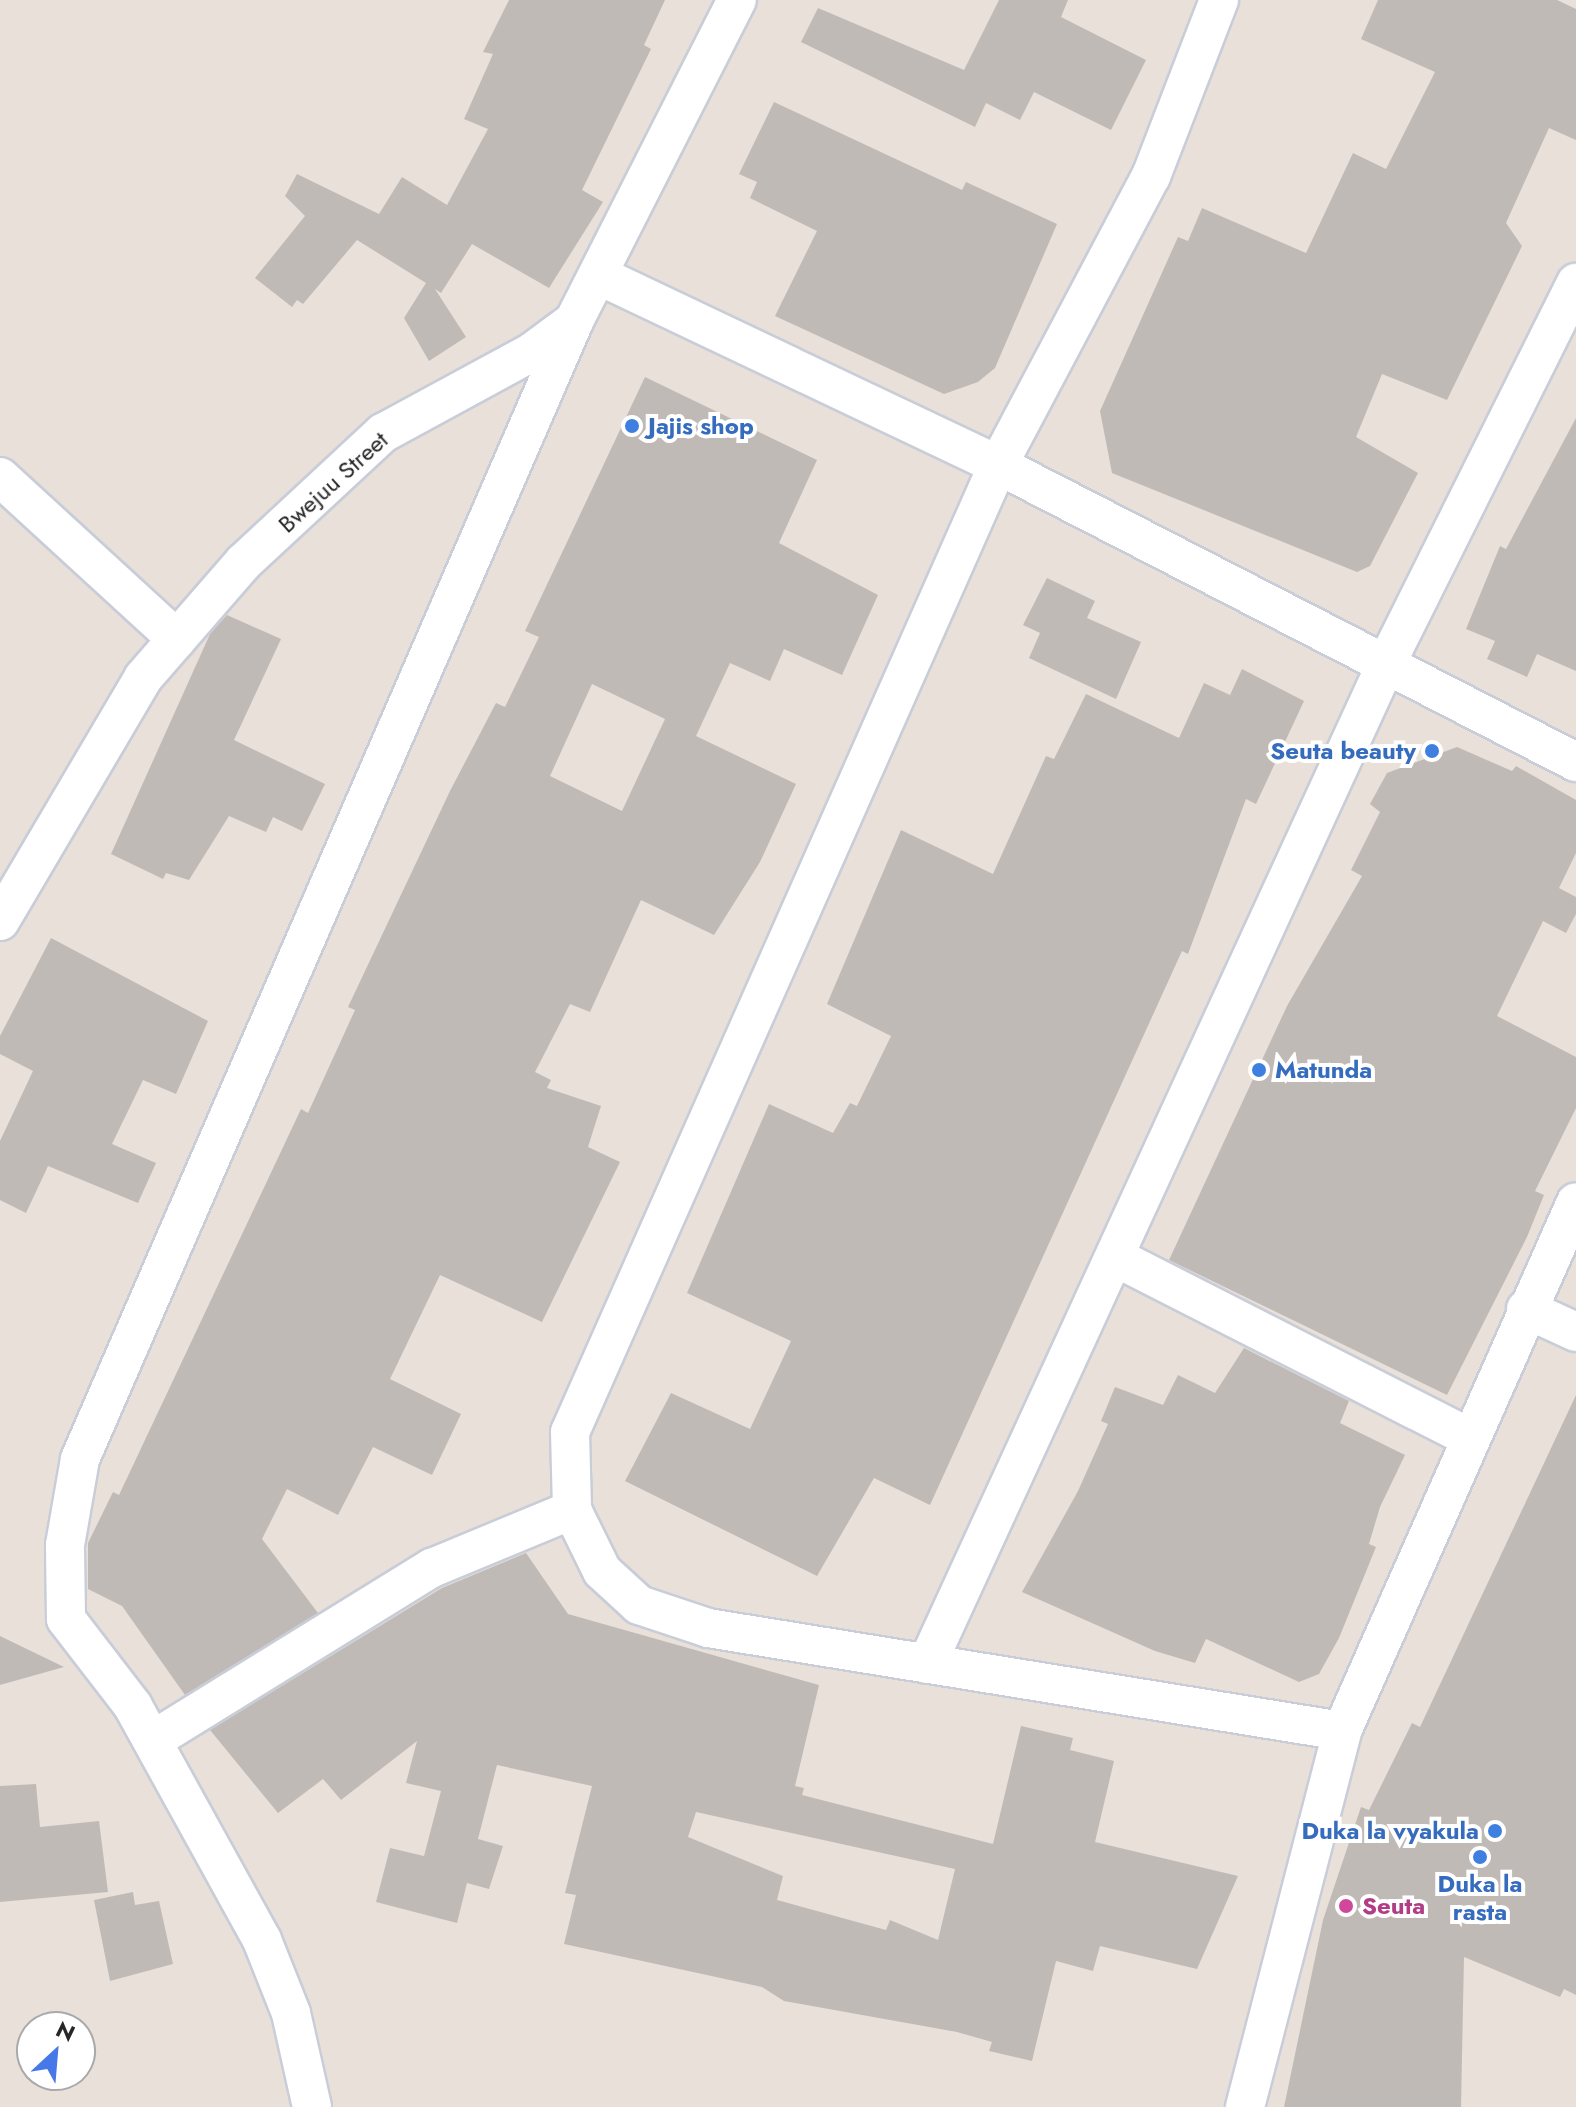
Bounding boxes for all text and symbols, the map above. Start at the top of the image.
place label: Jajis shop [648,412,754,440]
marker: Jajis shop [623,417,641,435]
street label: Bwejuu Street [272,425,394,539]
place label: Seuta beauty [1270,737,1416,765]
marker: Seuta beauty [1423,742,1441,760]
place label: Matunda [1275,1056,1372,1084]
marker: Matunda [1250,1061,1268,1079]
place label: Duka la vyakula [1301,1817,1479,1845]
marker: Duka la vyakula [1486,1822,1504,1840]
marker: Duka la rasta [1471,1848,1489,1866]
place label: Duka la rasta [1438,1870,1522,1926]
place label: Seuta [1362,1892,1425,1920]
marker: Seuta [1337,1897,1355,1915]
north arrow [16,2011,96,2091]
text: N [51,2013,81,2049]

